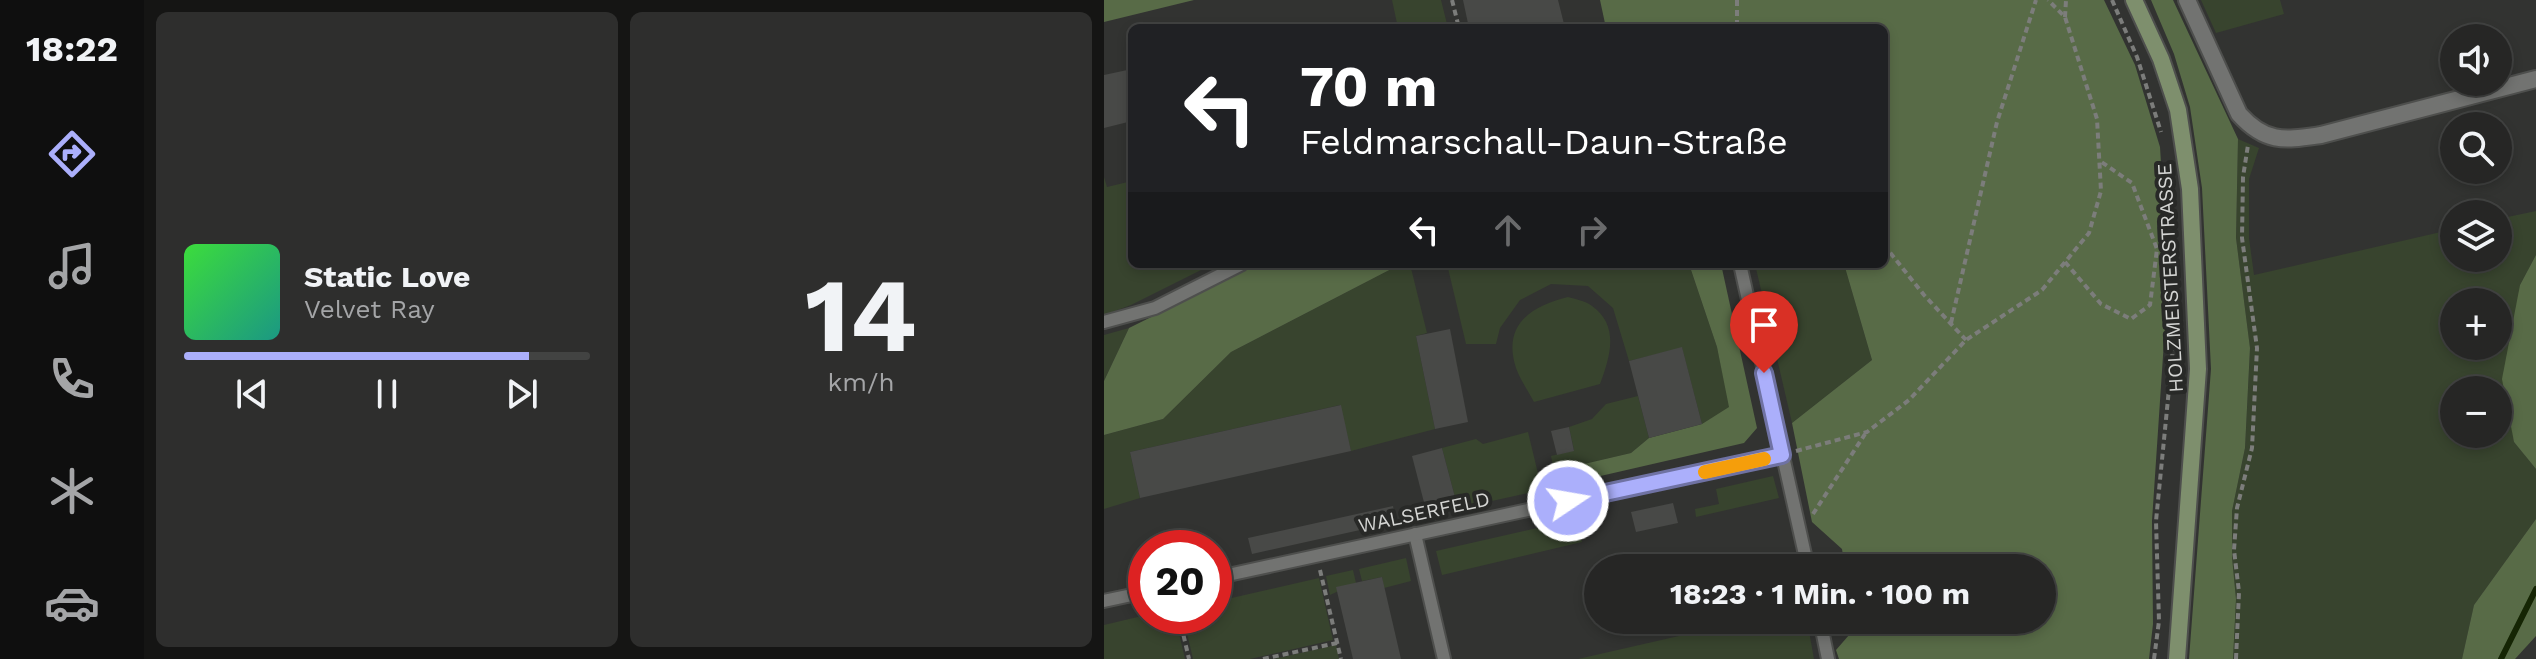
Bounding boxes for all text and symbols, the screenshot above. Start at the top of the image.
map controls [2440,24,2512,448]
button: sound [2440,24,2512,96]
text: 18:22 [26,28,118,70]
text: 70 m [1300,54,1437,120]
icon: left [1168,56,1272,160]
button: search [2440,112,2512,184]
text: Feldmarschall-Daun-Straße [1300,121,1788,163]
icon: directions [44,126,100,182]
street label: HOLZMEISTERSTRASSE [2152,163,2188,393]
button: layers [2440,200,2512,272]
icon: left [1402,208,1446,252]
icon: ahead [1486,208,1530,252]
icon: right [1570,208,1614,252]
icon: music [44,238,100,294]
text: 14 [805,254,917,376]
text: Static Love [304,259,470,294]
button: + [2440,288,2512,360]
pin [1730,291,1798,373]
text: Velvet Ray [304,294,435,324]
icon: arrive [1742,303,1786,347]
icon: phone [44,351,100,407]
text: km/h [828,367,894,397]
icon: previous [230,372,274,416]
icon: pause [365,372,409,416]
icon: next [500,372,544,416]
button: − [2440,376,2512,448]
position arrow [1526,459,1610,543]
icon: climate [44,463,100,519]
street label: WALSERFELD [1356,486,1492,538]
speed limit sign: 20 [1128,530,1232,634]
icon: car [44,575,100,631]
text: 18:23 · 1 Min. · 100 m [1670,576,1970,611]

